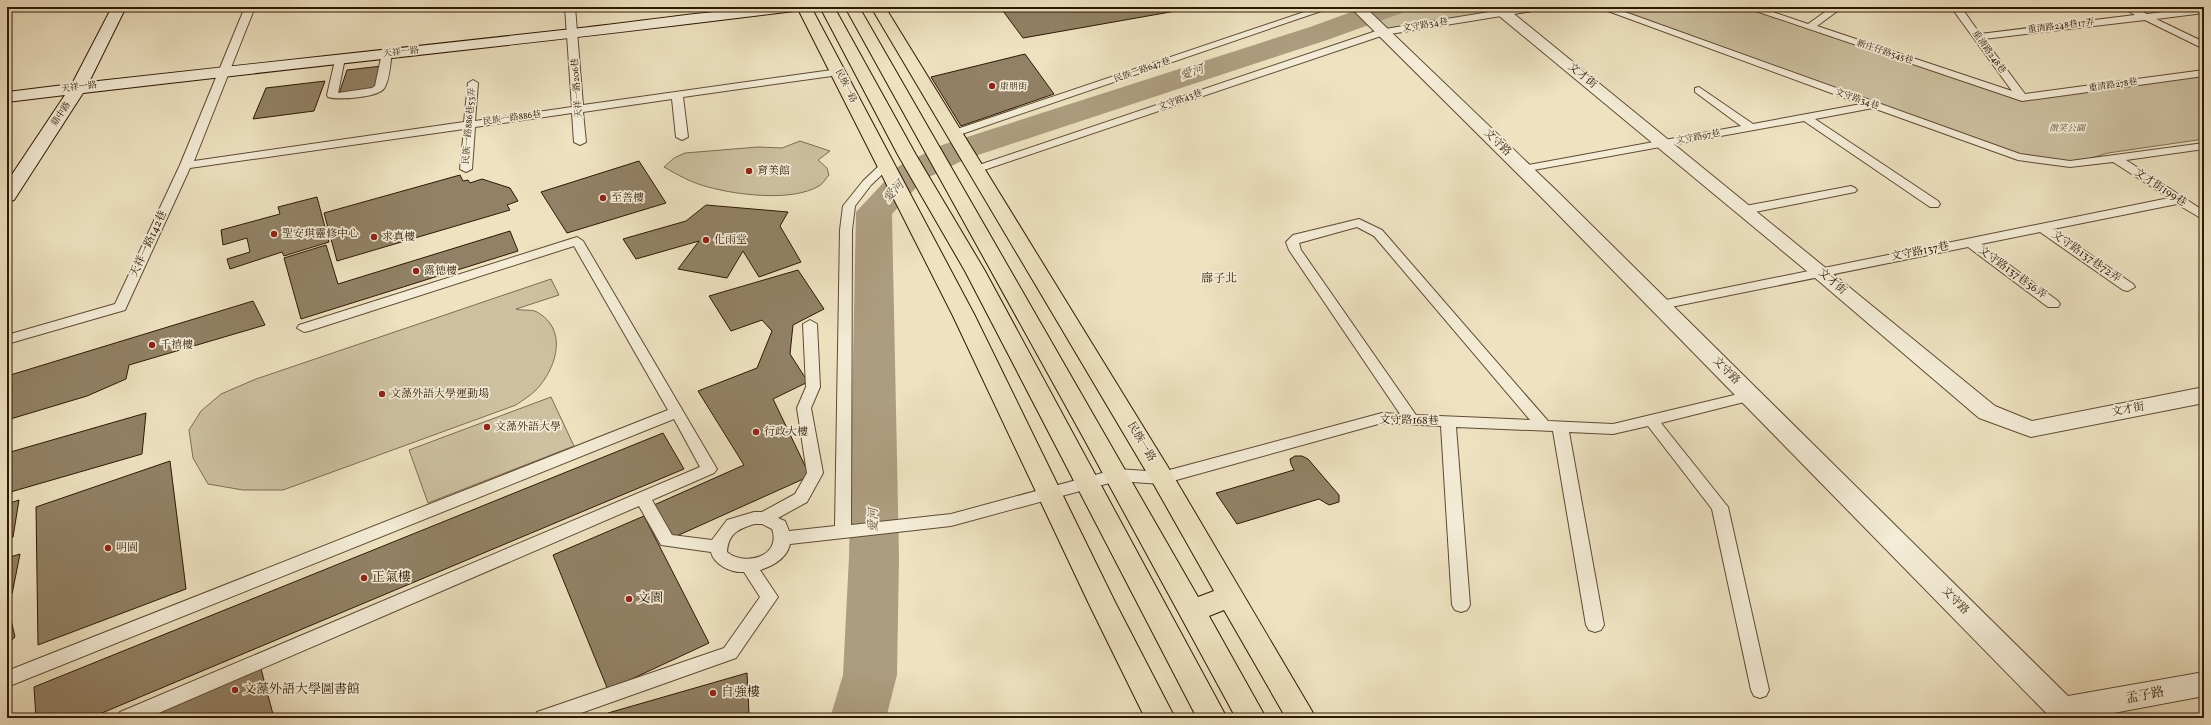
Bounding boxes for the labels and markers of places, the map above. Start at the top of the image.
place label: 康朋街 [1000,80,1027,93]
marker: 康朋街 [987,81,997,91]
place label: 育美館 [757,164,790,179]
marker: 育美館 [744,166,754,176]
place label: 至善樓 [611,191,644,206]
marker: 至善樓 [598,193,608,203]
place label: 聖安琪靈修中心 [282,227,359,242]
marker: 聖安琪靈修中心 [269,229,279,239]
place label: 求真樓 [382,230,415,245]
marker: 求真樓 [369,232,379,242]
place label: 化雨堂 [714,233,747,248]
marker: 化雨堂 [701,235,711,245]
place label: 露德樓 [424,264,457,279]
marker: 露德樓 [411,266,421,276]
place label: 千禧樓 [160,338,193,353]
marker: 千禧樓 [147,340,157,350]
place label: 文藻外語大學運動場 [390,387,489,402]
marker: 文藻外語大學運動場 [377,389,387,399]
place label: 文藻外語大學 [495,420,561,435]
marker: 文藻外語大學 [482,422,492,432]
place label: 行政大樓 [764,425,808,440]
marker: 行政大樓 [751,427,761,437]
place label: 明園 [116,541,138,556]
marker: 明園 [103,543,113,553]
place label: 正氣樓 [372,569,411,587]
marker: 正氣樓 [359,573,369,583]
place label: 文園 [637,590,663,608]
marker: 文園 [624,594,634,604]
place label: 文藻外語大學圖書館 [243,681,360,699]
place label: 自強樓 [721,684,760,702]
marker: 文藻外語大學圖書館 [230,685,240,695]
marker: 自強樓 [708,688,718,698]

